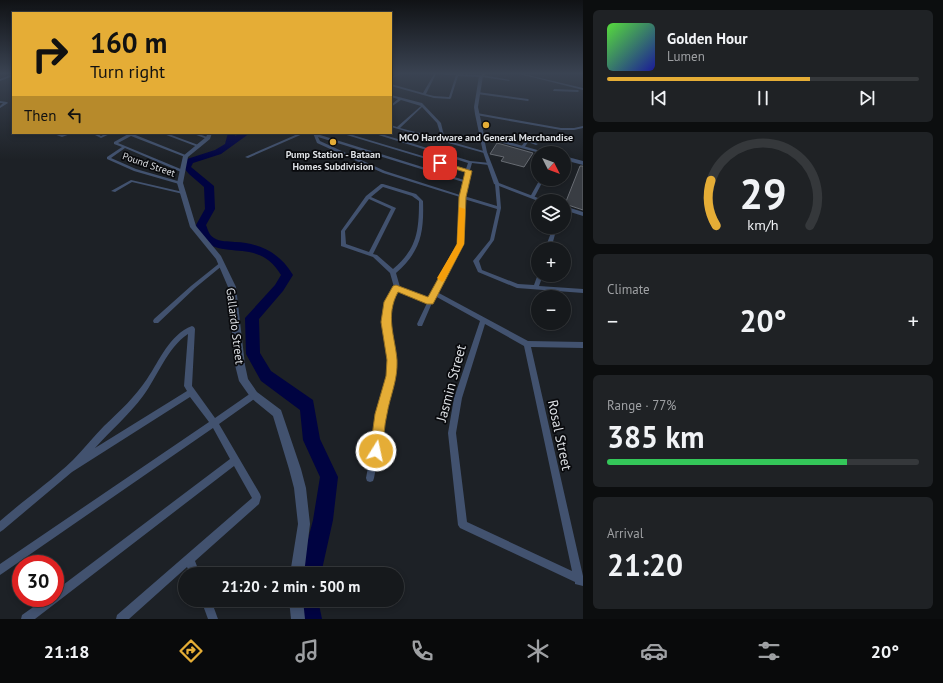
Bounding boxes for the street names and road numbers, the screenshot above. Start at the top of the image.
street label: Pound Street [121,149,178,180]
street label: Gallardo Street [223,287,248,365]
street label: Jasmin Street [432,342,470,425]
street label: Rosal Street [544,398,576,472]

